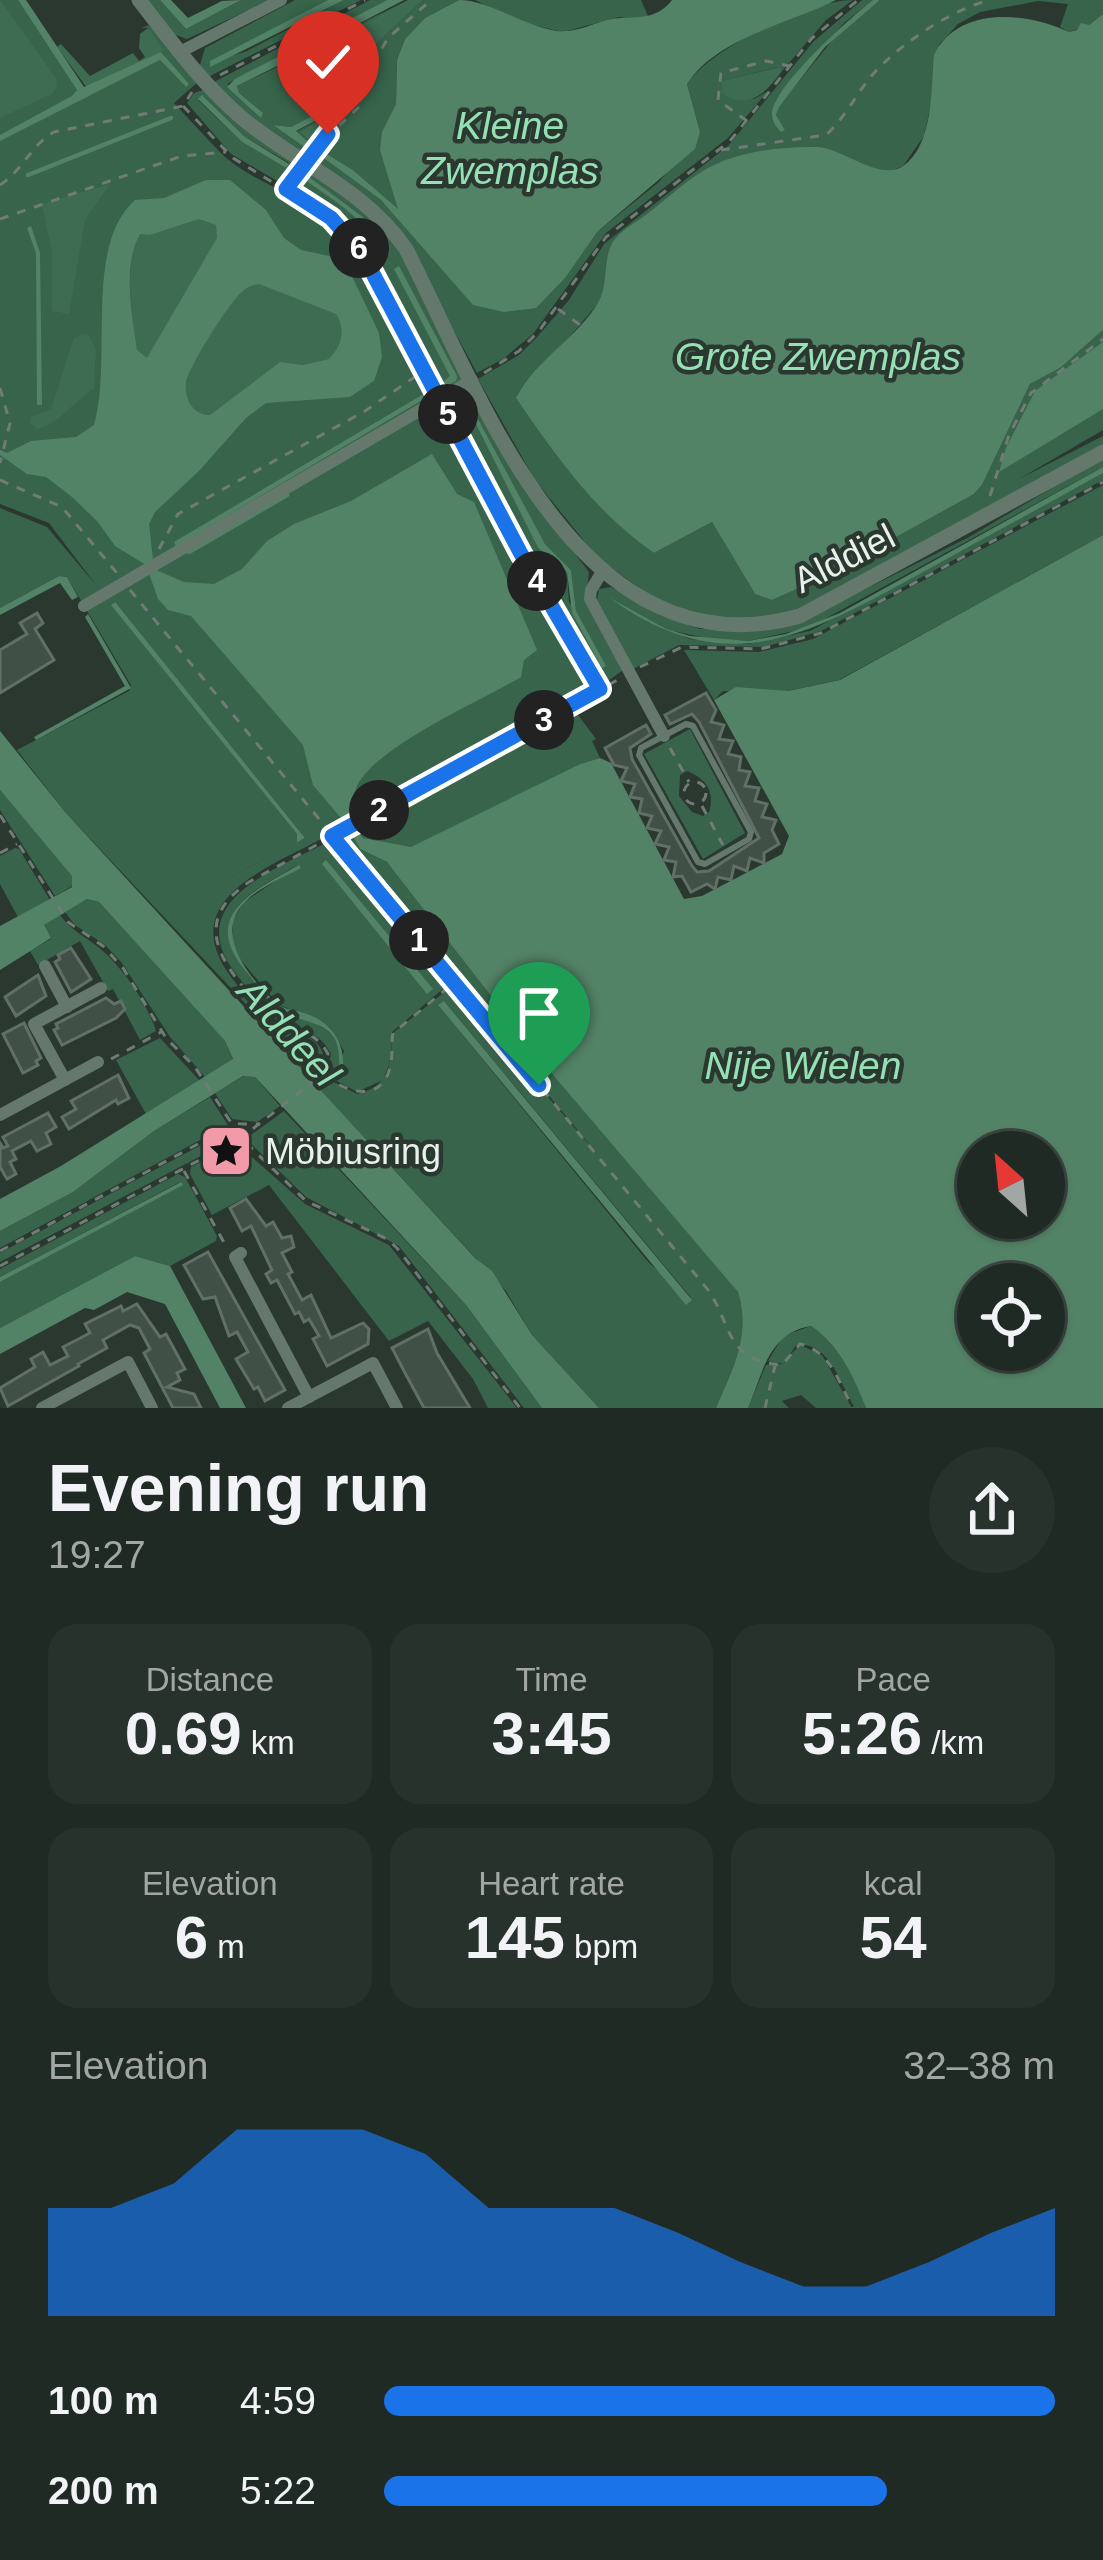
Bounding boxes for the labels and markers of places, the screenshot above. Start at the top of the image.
pin [277,11,379,134]
pin: 6 [329,218,389,278]
pin: 5 [418,384,478,444]
pin: 4 [507,551,567,611]
pin: 3 [514,690,574,750]
pin: 2 [349,780,409,840]
pin: 1 [389,910,449,970]
pin [488,962,590,1085]
place icon: Möbiusring [198,1123,254,1179]
place label: Möbiusring [265,1131,441,1172]

